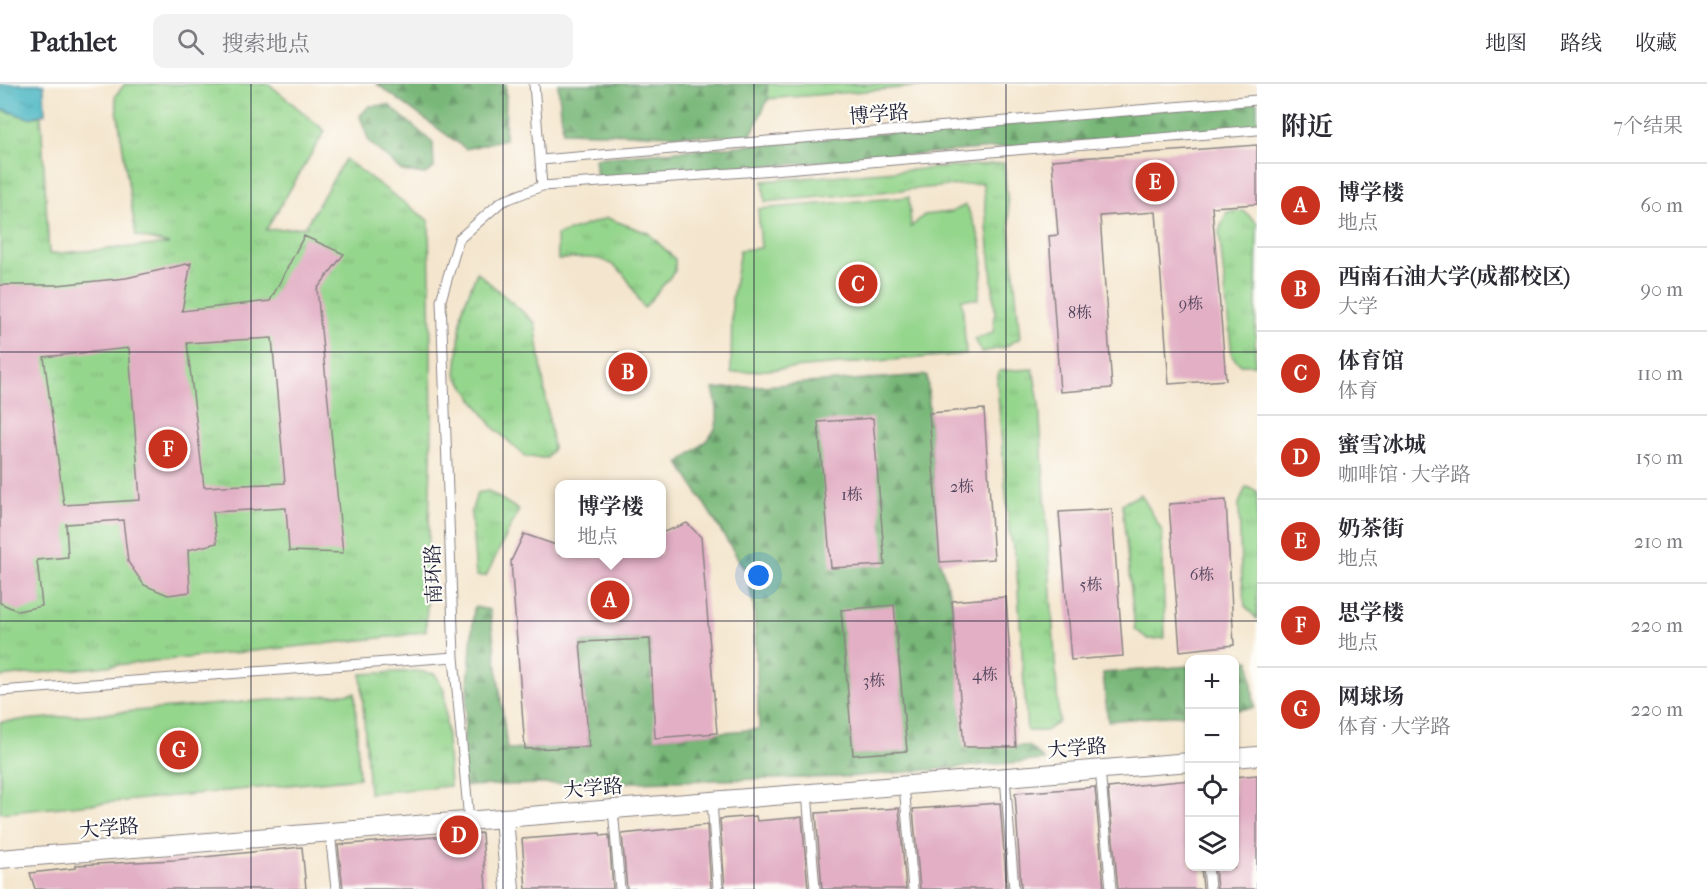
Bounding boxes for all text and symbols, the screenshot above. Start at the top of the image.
search box [153,14,573,68]
text: Pathlet [30,25,117,58]
icon: search [174,25,207,58]
text: 搜索地点 [222,31,310,57]
text: 地图 [1485,31,1527,55]
text: 路线 [1560,31,1602,55]
text: 收藏 [1635,31,1677,55]
street label: 博学路 [848,100,910,129]
text: 附近 [1281,111,1333,142]
text: 7个结果 [1613,114,1683,137]
pin: E [1136,160,1174,204]
text: 博学楼 [1338,180,1404,206]
text: A [1294,194,1307,217]
text: 60 m [1640,194,1683,217]
text: 地点 [1338,211,1378,234]
pin: C [838,262,878,306]
text: 西南石油大学(成都校区) [1338,264,1570,290]
text: B [1294,278,1307,301]
text: 90 m [1641,278,1683,301]
house number: 9栋 [1179,294,1203,313]
text: 大学 [1338,295,1378,318]
house number: 8栋 [1068,303,1092,322]
text: 体育馆 [1338,348,1404,374]
pin: B [608,350,648,394]
text: C [1294,362,1307,385]
text: 110 m [1637,362,1683,385]
text: 体育 [1338,379,1378,402]
pin: F [148,426,188,472]
text: 蜜雪冰城 [1338,432,1426,458]
text: D [1293,446,1308,469]
text: 150 m [1635,446,1683,469]
text: 咖啡馆 · 大学路 [1338,463,1471,486]
house number: 2栋 [950,477,974,496]
popup [555,480,666,558]
house number: 1栋 [841,485,863,504]
text: 博学楼 [577,494,644,520]
text: 奶茶街 [1338,516,1404,542]
text: 地点 [577,525,617,548]
text: E [1294,530,1307,553]
text: 210 m [1634,530,1683,553]
street label: 南环路 [421,544,446,604]
text: 地点 [1338,547,1378,570]
your location [744,561,773,590]
house number: 6栋 [1190,565,1214,584]
house number: 5栋 [1080,575,1102,594]
pin: A [590,578,630,622]
text: 思学楼 [1338,600,1404,626]
text: F [1295,614,1306,637]
text: 220 m [1630,614,1683,637]
text: 地点 [1338,631,1378,654]
map controls [1185,655,1239,871]
button: + [1185,655,1239,709]
house number: 4栋 [972,665,998,684]
house number: 3栋 [863,671,885,690]
text: 网球场 [1338,684,1404,710]
text: G [1293,698,1308,721]
text: 220 m [1630,698,1683,721]
button: − [1185,709,1239,763]
text: 体育 · 大学路 [1338,715,1451,738]
pin: G [160,728,198,772]
street label: 大学路 [1046,734,1108,763]
button: locate [1185,763,1239,817]
street label: 大学路 [562,774,624,803]
pin: D [440,812,478,858]
street label: 大学路 [78,814,140,843]
button: layers [1185,817,1239,871]

